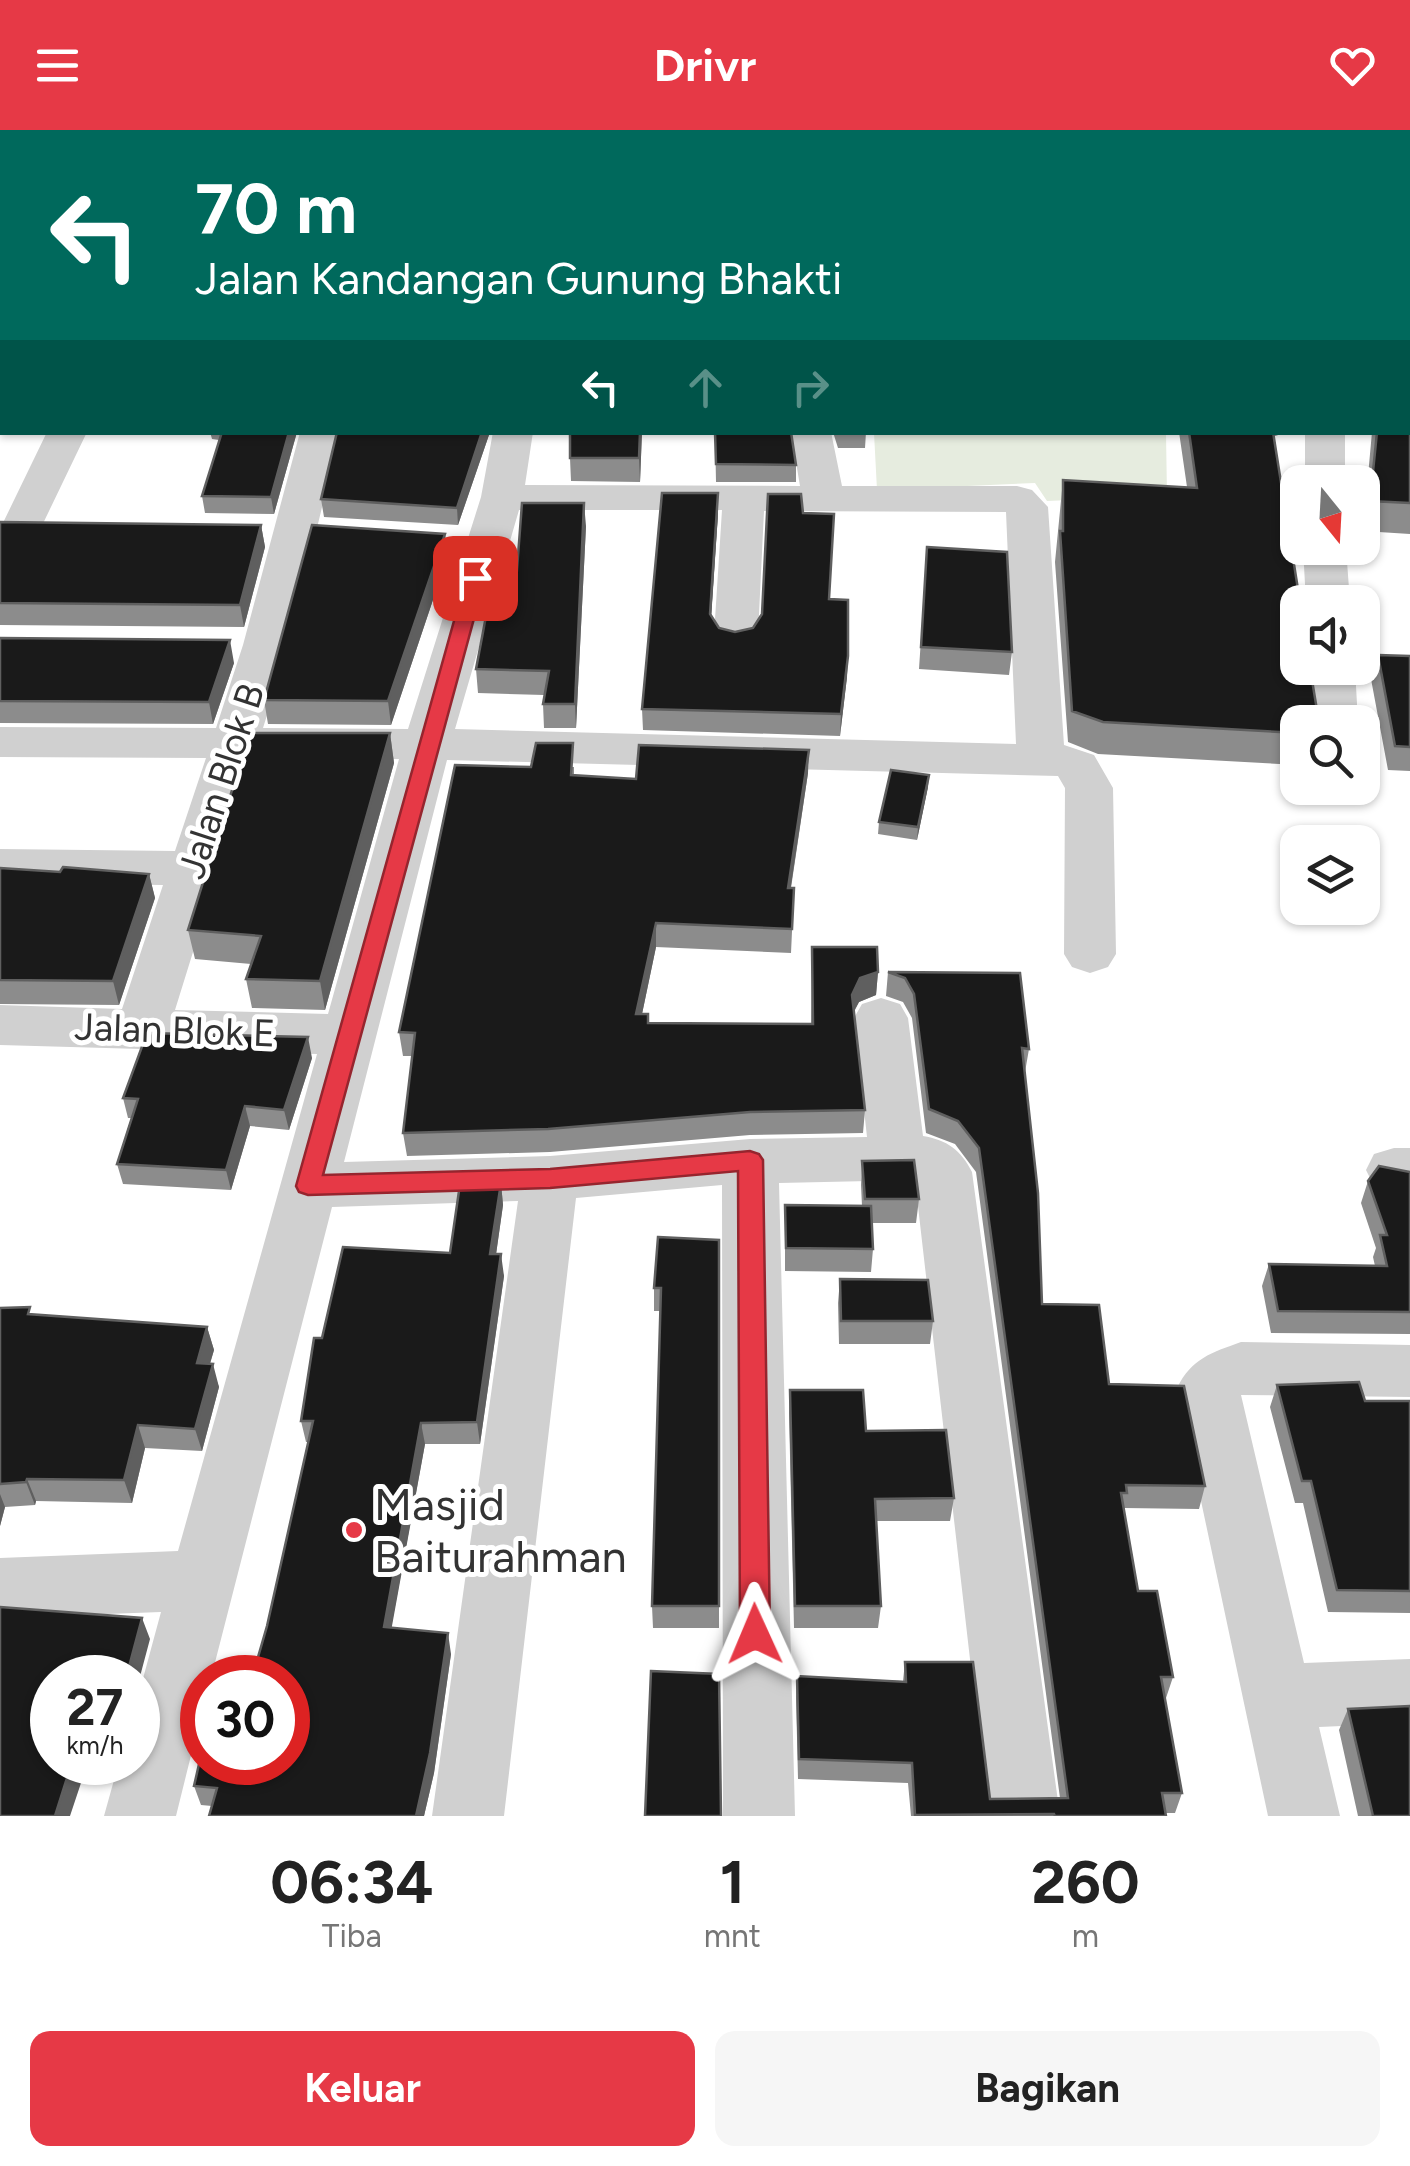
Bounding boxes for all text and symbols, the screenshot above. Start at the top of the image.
icon: menu [30,38,85,93]
text: Drivr [654,38,756,92]
icon: heart [1325,38,1380,93]
text: 70 m [195,166,357,251]
icon: left [30,170,160,300]
text: Jalan Kandangan Gunung Bhakti [195,251,842,305]
icon: left [573,360,628,415]
icon: ahead [678,360,733,415]
icon: right [783,360,838,415]
north arrow [1280,465,1380,565]
map controls [1280,465,1380,925]
pin [433,536,518,621]
icon: arrive [448,551,503,606]
button: sound [1280,585,1380,685]
street label: Jalan Blok B [168,678,274,884]
button: search [1280,705,1380,805]
button: layers [1280,825,1380,925]
street label: Jalan Blok E [74,1004,276,1056]
place label: Masjid Baiturahman [374,1477,627,1583]
marker: Masjid Baiturahman [343,1519,365,1541]
position arrow [703,1582,807,1686]
speed limit sign: 30 [180,1655,310,1785]
text: 27 [67,1677,123,1738]
text: km/h [66,1730,124,1760]
text: 06:34 [270,1846,433,1918]
text: 1 [720,1846,745,1918]
text: 260 [1031,1846,1140,1918]
text: Tiba [322,1917,382,1955]
text: mnt [704,1917,761,1955]
text: m [1072,1917,1099,1955]
button: Keluar [30,2031,695,2146]
button: Bagikan [715,2031,1380,2146]

